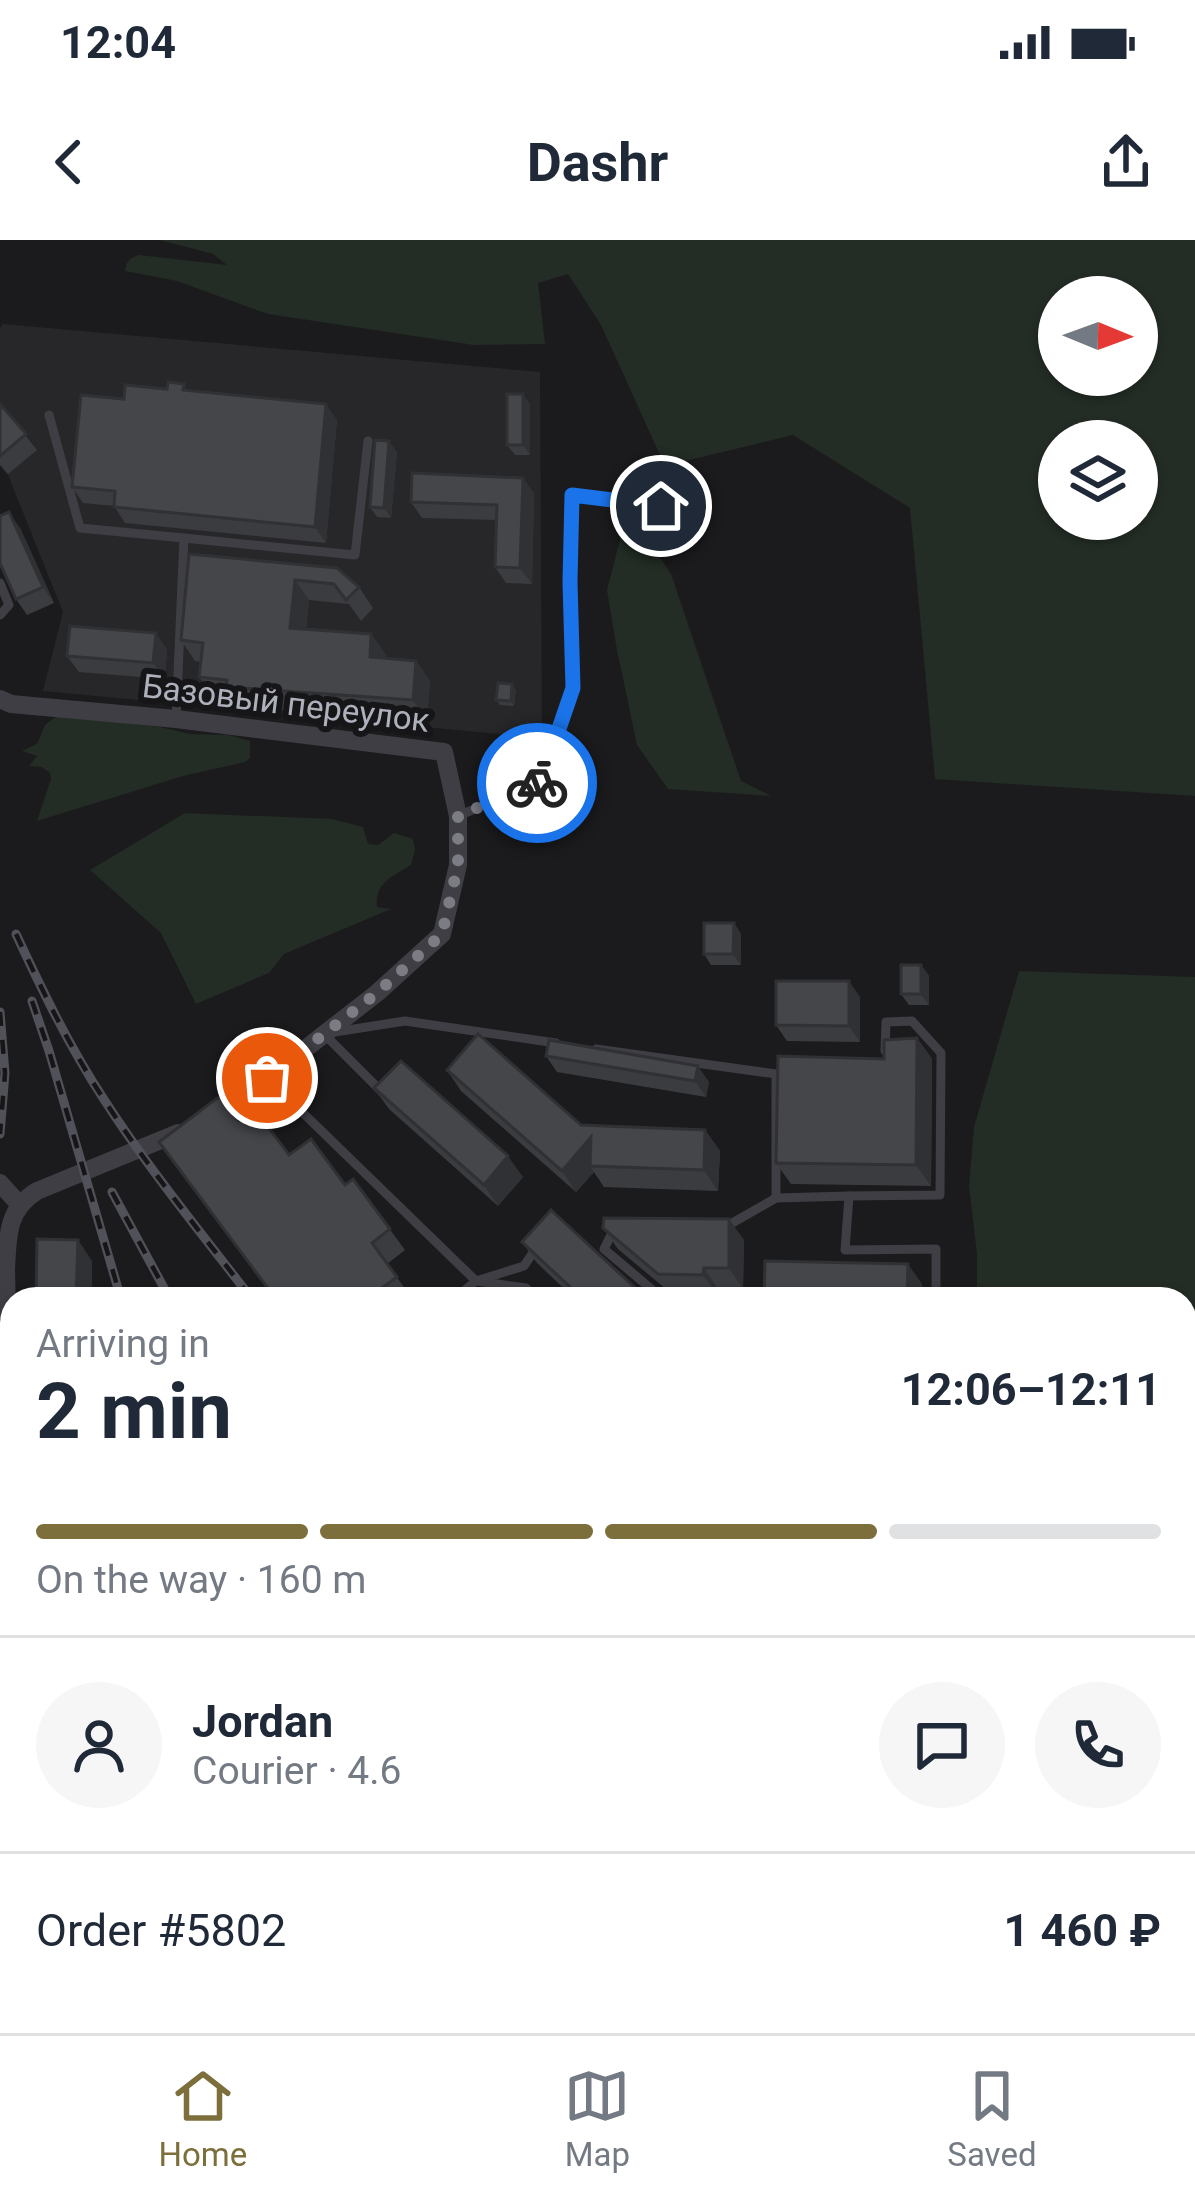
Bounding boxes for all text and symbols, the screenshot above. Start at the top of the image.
text: 12:04 [60,16,176,69]
icon: back [36,129,102,195]
icon: share [1093,129,1159,195]
text: Dashr [527,131,668,194]
north arrow [1038,276,1158,396]
map controls [1038,276,1158,540]
button: layers [1038,420,1158,540]
pin [610,455,712,557]
icon: home [628,473,694,539]
street label: Базовый переулок [140,666,432,740]
courier [477,723,597,843]
icon: bike [504,750,570,816]
pin [216,1027,318,1129]
icon: bag [234,1045,300,1111]
text: Arriving in [36,1321,210,1367]
text: 12:06–12:11 [901,1363,1161,1416]
text: 2 min [36,1366,232,1457]
text: On the way · 160 m [36,1557,367,1603]
button: person [36,1682,162,1808]
button: chat [879,1682,1005,1808]
button: phone [1035,1682,1161,1808]
text: Jordan [192,1695,333,1748]
text: Courier · 4.6 [192,1748,401,1794]
text: Order #5802 [36,1904,286,1957]
text: 1 460 ₽ [1004,1904,1161,1957]
tab: Home [159,2063,247,2174]
tab: Map [564,2063,630,2174]
tab: Saved [947,2063,1037,2174]

